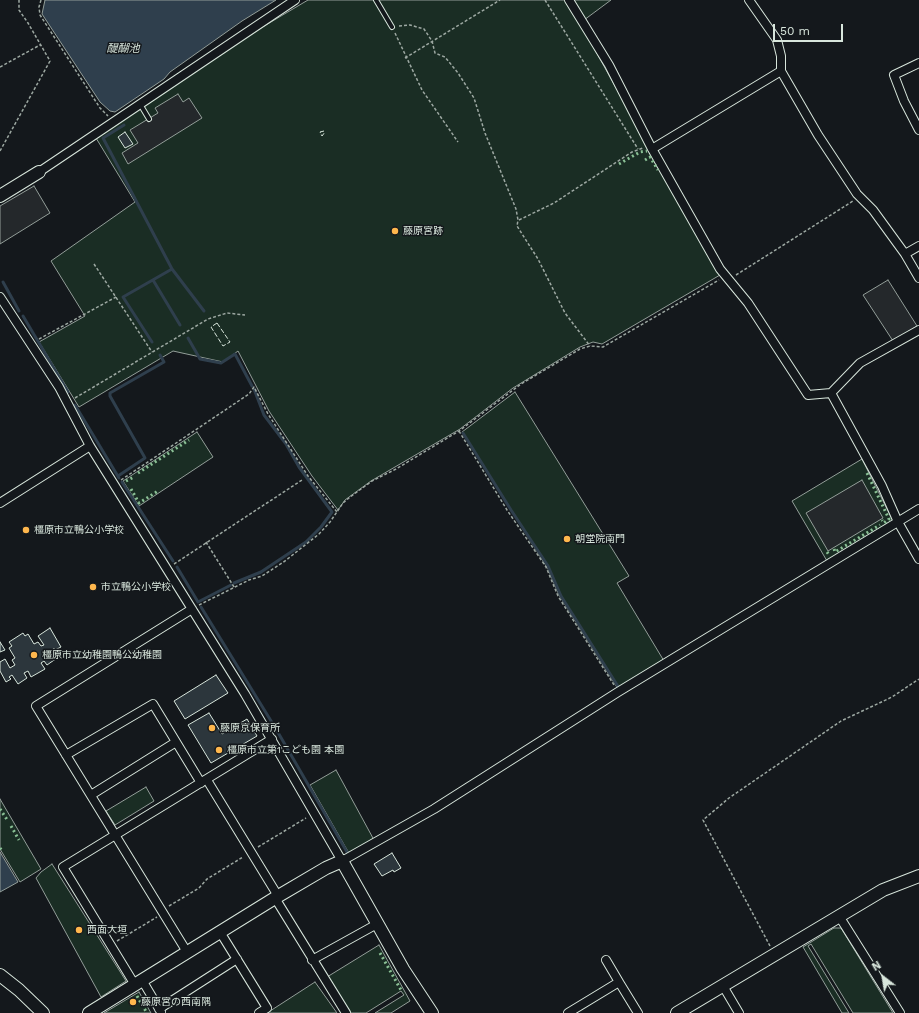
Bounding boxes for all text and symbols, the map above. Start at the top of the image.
scale bar [775,16,845,42]
text: 50 m [780,24,810,38]
water label: 醍醐池 [107,42,139,56]
place label: 藤原宮跡 [403,225,443,237]
marker: 藤原宮跡 [390,226,400,236]
place label: 橿原市立鴨公小学校 [34,524,124,536]
marker: 橿原市立鴨公小学校 [21,525,31,535]
place label: 朝堂院南門 [575,533,625,545]
marker: 朝堂院南門 [562,534,572,544]
place label: 市立鴨公小学校 [101,581,171,593]
marker: 市立鴨公小学校 [88,582,98,592]
place label: 橿原市立幼稚園鴨公幼稚園 [42,649,162,661]
marker: 橿原市立幼稚園鴨公幼稚園 [29,650,39,660]
place label: 藤原京保育所 [220,722,280,734]
marker: 藤原京保育所 [207,723,217,733]
place label: 橿原市立第1こども園 本園 [227,744,344,756]
marker: 橿原市立第1こども園 本園 [214,745,224,755]
place label: 西面大垣 [87,924,127,936]
marker: 西面大垣 [74,925,84,935]
north arrow [863,957,903,997]
text: N [870,959,883,974]
place label: 藤原宮の西南隅 [141,996,211,1008]
marker: 藤原宮の西南隅 [128,997,138,1007]

